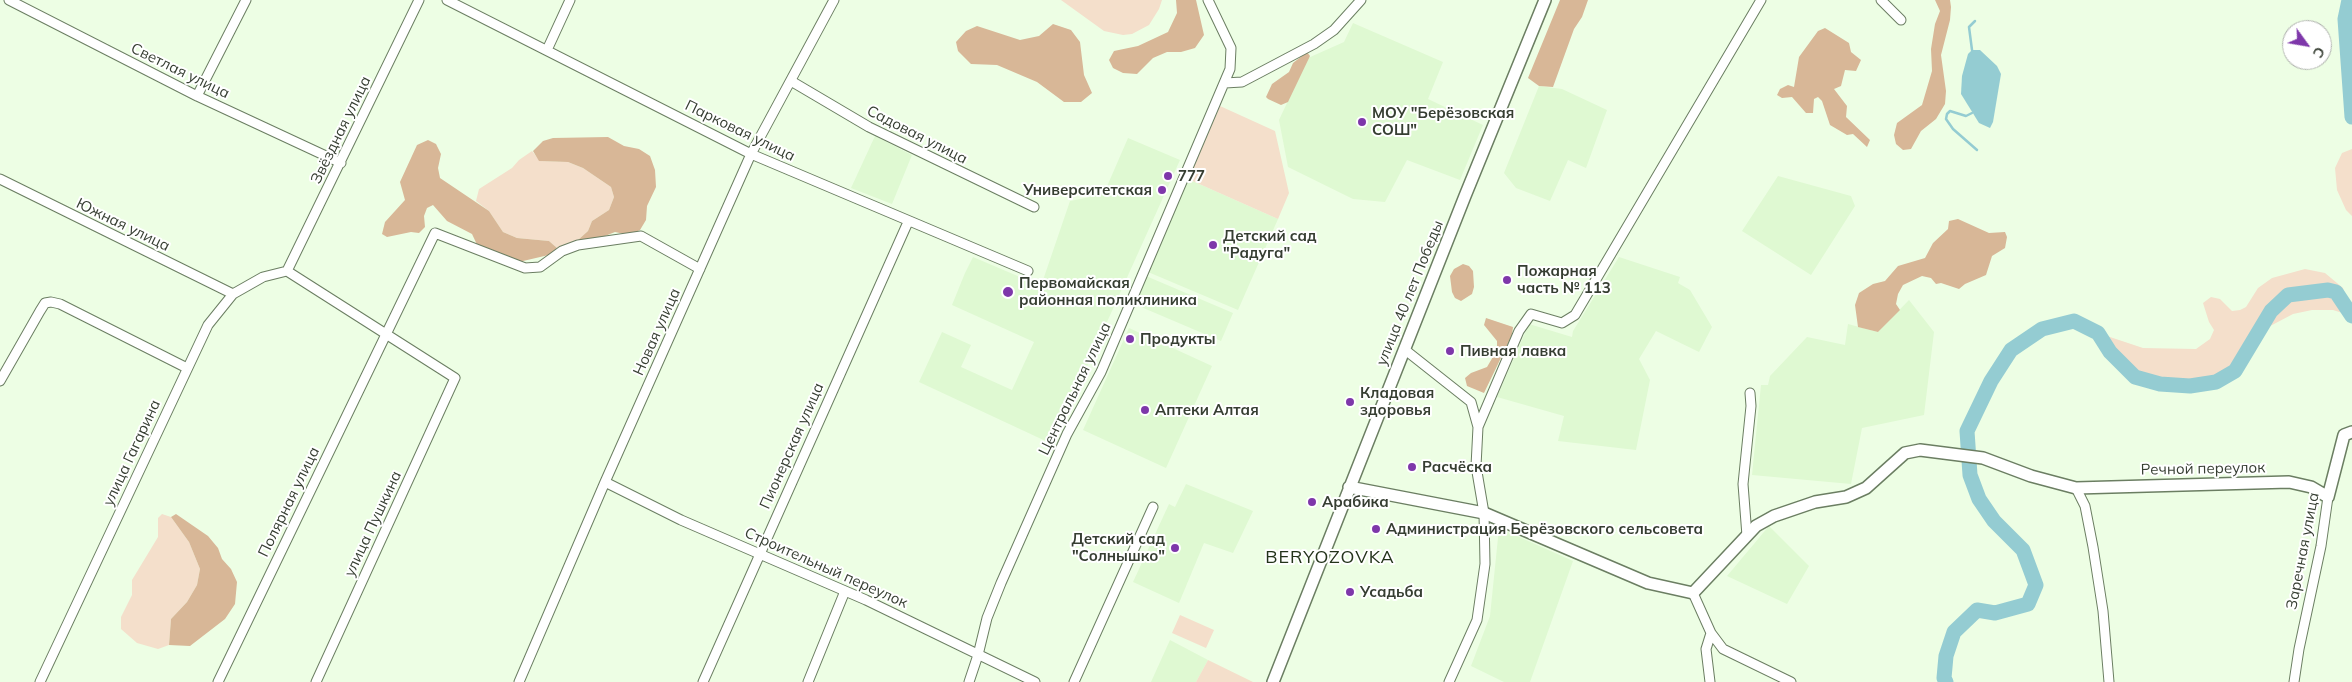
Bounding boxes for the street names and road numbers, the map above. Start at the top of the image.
street label: Светлая улица [128,39,232,103]
street label: Звёздная улица [307,73,375,187]
street label: Парковая улица [682,97,798,165]
street label: Садовая улица [864,102,970,168]
street label: Южная улица [73,195,173,255]
street label: улица 40 лет Победы [1373,218,1447,368]
street label: Новая улица [630,286,684,378]
street label: Центральная улица [1035,320,1115,458]
street label: Пионерская улица [756,380,828,512]
street label: улица Гагарина [100,397,164,509]
street label: Полярная улица [255,444,323,560]
street label: Речной переулок [2141,459,2265,479]
street label: улица Пушкина [341,468,405,580]
street label: Заречная улица [2283,491,2323,611]
street label: Строительный переулок [742,524,910,612]

